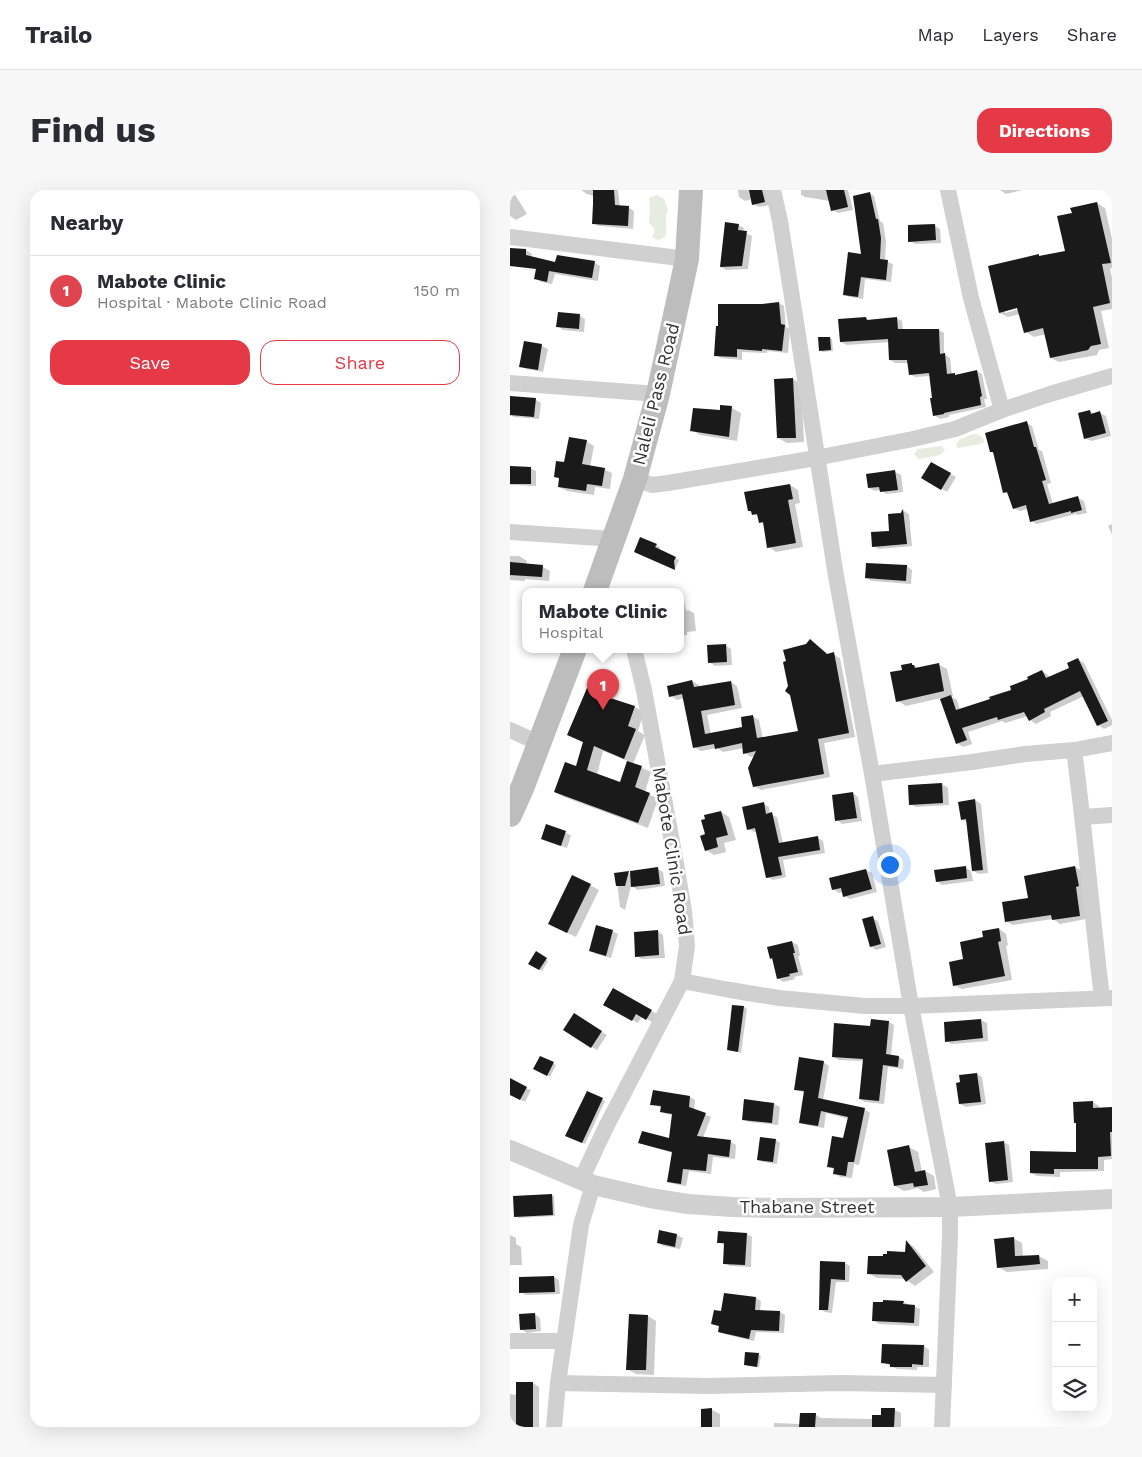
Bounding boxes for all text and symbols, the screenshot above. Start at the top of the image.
text: Trailo [25,21,92,49]
text: Map [917,24,954,45]
text: Layers [982,24,1039,45]
text: Share [1067,24,1117,45]
button: Directions [977,108,1112,153]
text: Find us [30,109,156,151]
text: Nearby [50,210,123,235]
text: Mabote Clinic [97,270,226,293]
text: 1 [63,281,69,300]
text: 150 m [414,281,460,300]
text: Hospital · Mabote Clinic Road [97,293,327,312]
street label: Naleli Pass Road [628,321,683,467]
button: Save [50,340,250,385]
button: Share [260,340,460,385]
popup [522,588,684,653]
text: Mabote Clinic [539,600,667,623]
text: Hospital [539,623,603,642]
pin: 1 [587,669,619,710]
street label: Mabote Clinic Road [649,765,696,937]
your location [877,852,903,878]
street label: Thabane Street [739,1196,875,1217]
map controls [1052,1277,1097,1412]
button: + [1052,1277,1097,1322]
button: − [1052,1322,1097,1367]
button: layers [1052,1367,1097,1412]

